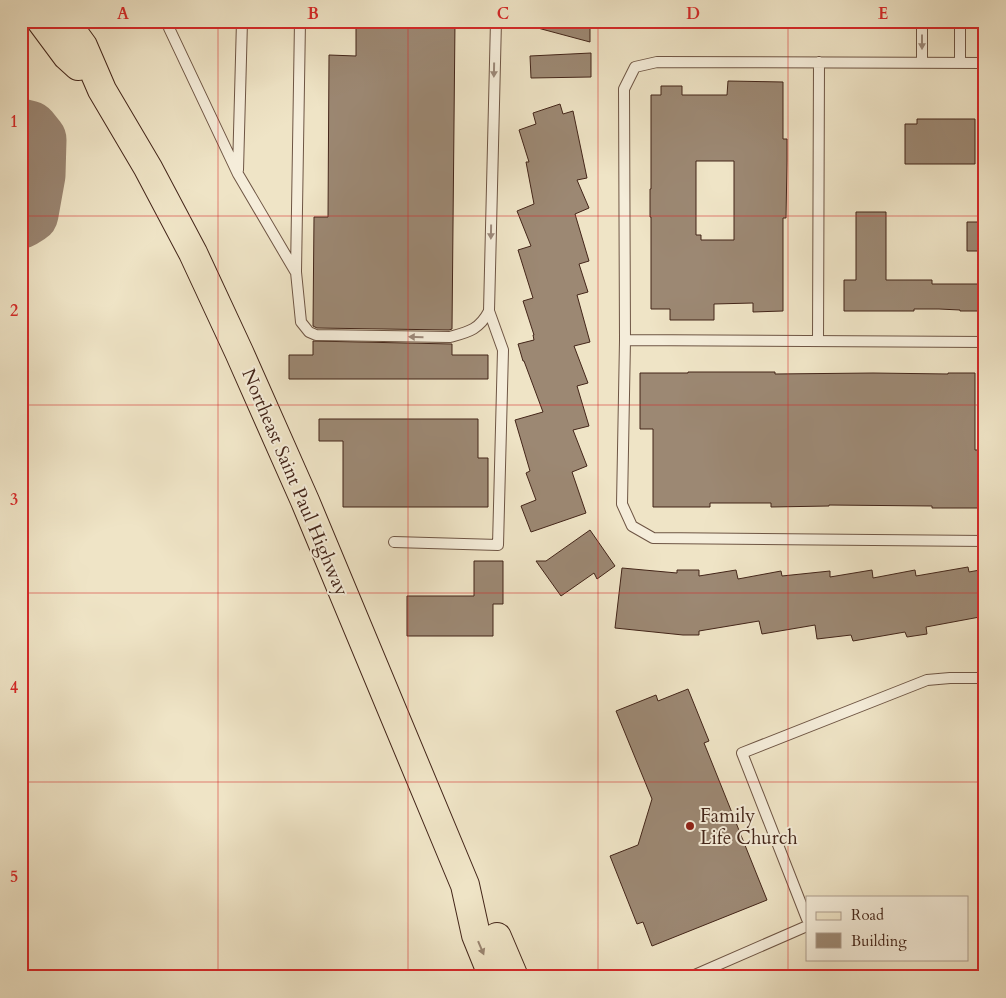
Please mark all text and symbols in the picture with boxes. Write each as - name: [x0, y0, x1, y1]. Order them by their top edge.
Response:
- text: A: [117, 3, 129, 25]
- text: B: [307, 3, 319, 25]
- text: C: [497, 3, 509, 25]
- text: D: [686, 3, 700, 25]
- text: E: [878, 3, 888, 25]
- one-way arrow: [918, 34, 926, 50]
- one-way arrow: [490, 62, 498, 78]
- text: 1: [10, 111, 18, 133]
- one-way arrow: [487, 225, 495, 241]
- text: 2: [10, 300, 18, 322]
- one-way arrow: [407, 332, 423, 340]
- street label: Northeast Saint Paul Highway: [235, 365, 355, 600]
- text: 3: [10, 489, 18, 511]
- text: 4: [10, 677, 18, 699]
- place label: Family Life Church: [700, 803, 798, 851]
- marker: Family Life Church: [684, 820, 696, 832]
- text: 5: [10, 866, 18, 888]
- legend: [806, 896, 968, 960]
- text: Road: [851, 905, 884, 925]
- text: Building: [851, 931, 907, 951]
- one-way arrow: [478, 941, 486, 955]

